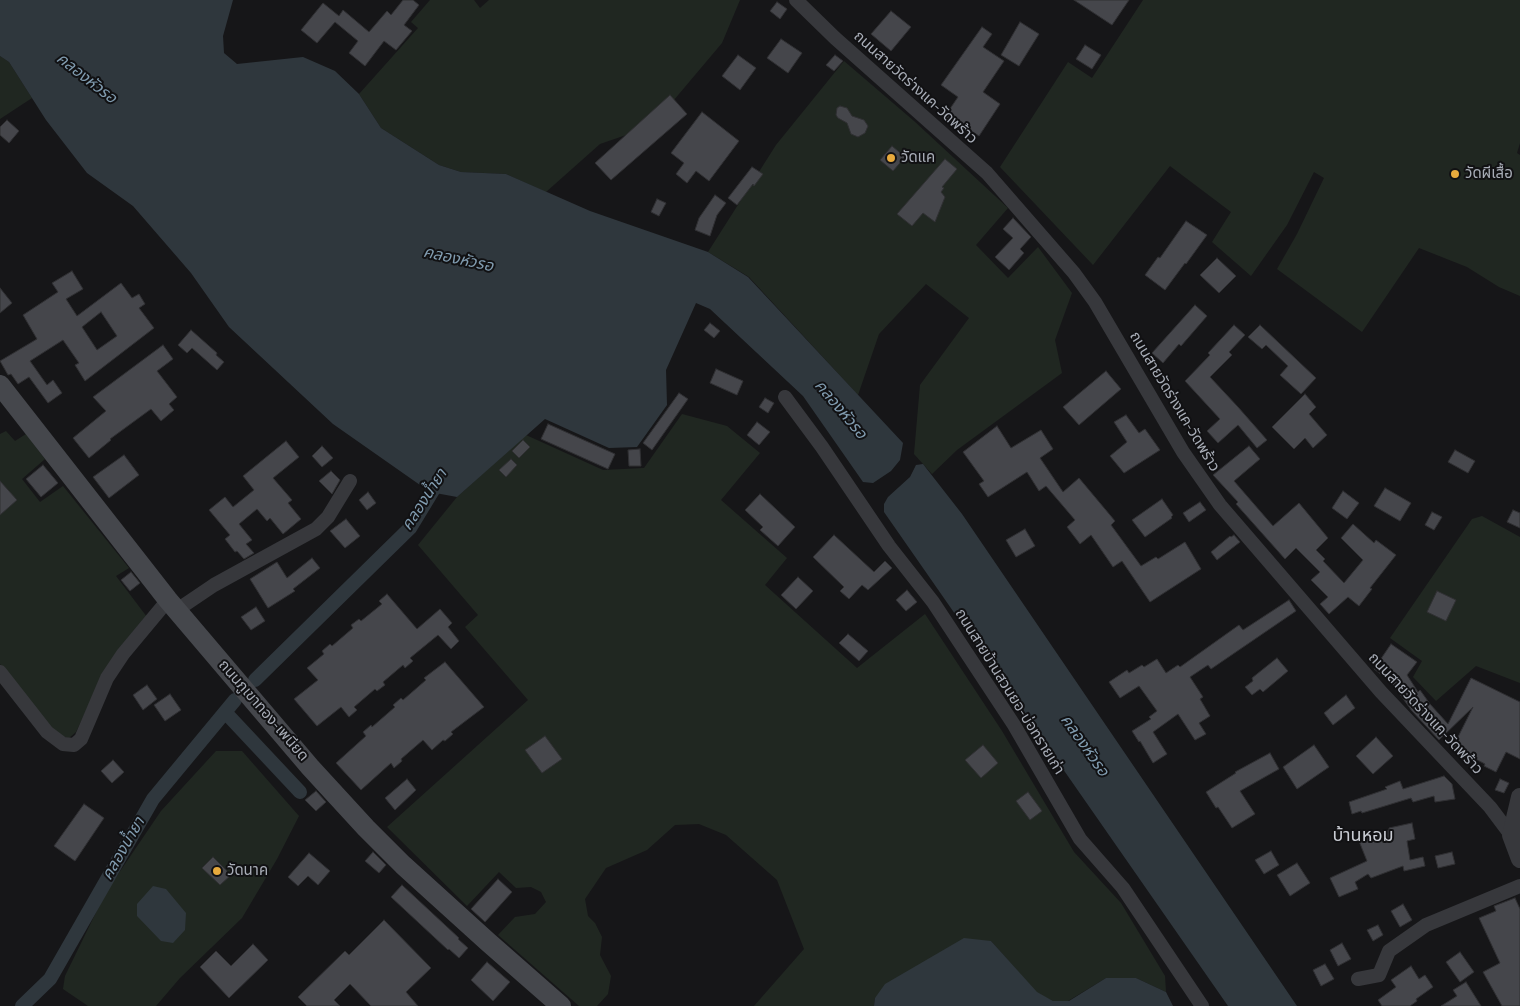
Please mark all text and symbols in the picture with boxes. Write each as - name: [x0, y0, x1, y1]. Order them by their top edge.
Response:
- street label: ถนนสายวัดร่างแค-วัดพร้าว: [850, 28, 980, 148]
- water label: คลองหัวรอ: [52, 50, 120, 108]
- place label: วัดแค: [901, 149, 935, 167]
- marker: วัดแค: [885, 152, 897, 164]
- place label: วัดผีเสื้อ: [1465, 165, 1513, 183]
- marker: วัดผีเสื้อ: [1449, 168, 1461, 180]
- water label: คลองหัวรอ: [421, 243, 495, 277]
- street label: ถนนสายวัดร่างแค-วัดพร้าว: [1125, 329, 1223, 475]
- water label: คลองหัวรอ: [810, 377, 870, 443]
- water label: คลองน้ำยา: [398, 466, 452, 534]
- street label: ถนนสายบ้านสวนยอ-บ่อทรายเก่า: [950, 606, 1068, 778]
- street label: ถนนสายวัดร่างแค-วัดพร้าว: [1364, 649, 1486, 779]
- street label: ถนนภูเขาทอง-เพนียด: [214, 657, 312, 765]
- water label: คลองหัวรอ: [1056, 711, 1112, 781]
- water label: คลองน้ำยา: [98, 814, 150, 884]
- district label: บ้านหอม: [1332, 825, 1394, 847]
- place label: วัดนาค: [227, 862, 268, 880]
- marker: วัดนาค: [211, 865, 223, 877]

